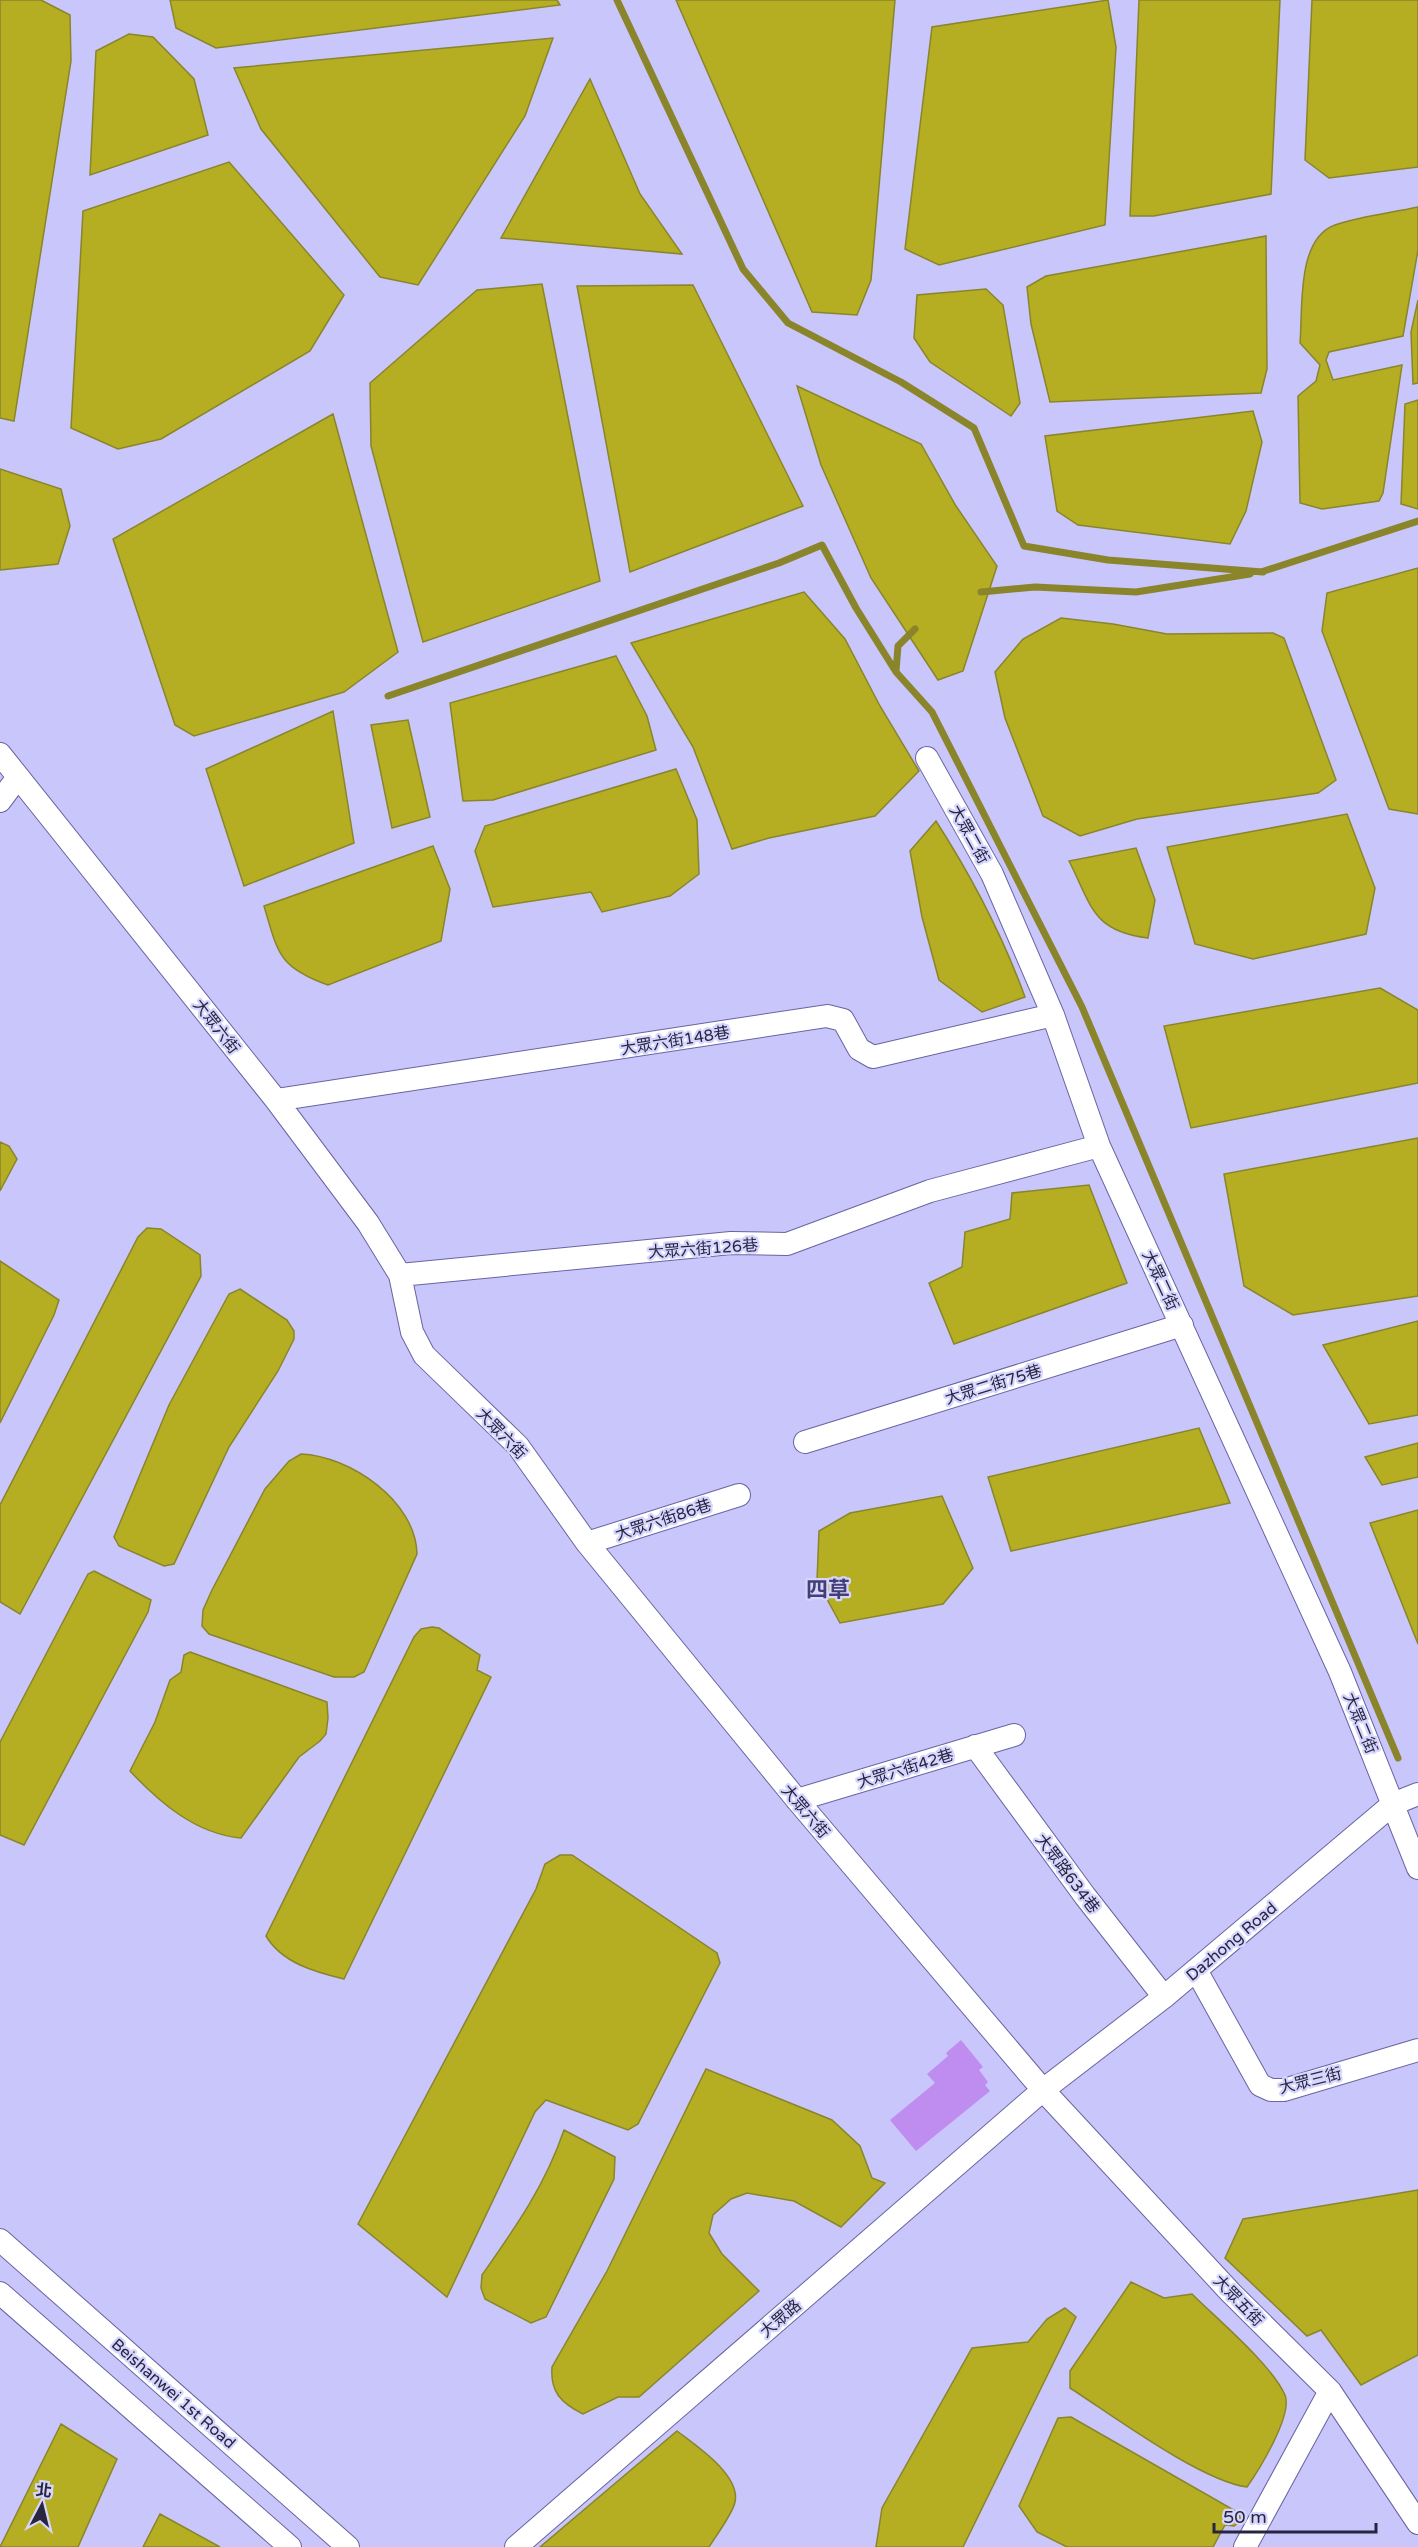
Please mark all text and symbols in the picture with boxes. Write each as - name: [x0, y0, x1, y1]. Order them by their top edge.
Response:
- street label: 大眾二街: [945, 802, 993, 867]
- street label: 大眾六街: [189, 995, 244, 1058]
- street label: 大眾六街148巷: [619, 1022, 731, 1059]
- street label: 大眾六街126巷: [647, 1235, 759, 1263]
- street label: 大眾二街: [1138, 1247, 1183, 1314]
- street label: 大眾二街75巷: [943, 1361, 1044, 1409]
- street label: 大眾六街: [472, 1404, 531, 1464]
- street label: 大眾六街86巷: [613, 1495, 714, 1545]
- district label: 四草: [806, 1577, 850, 1603]
- street label: 大眾二街: [1339, 1690, 1381, 1757]
- street label: 大眾六街42巷: [855, 1745, 956, 1793]
- street label: 大眾六街: [777, 1781, 833, 1843]
- street label: 大眾路634巷: [1031, 1830, 1104, 1917]
- street label: Dazhong Road: [1182, 1898, 1281, 1986]
- street label: 大眾三街: [1277, 2064, 1344, 2098]
- street label: 大眾五街: [1209, 2271, 1268, 2331]
- street label: 大眾路: [756, 2295, 805, 2342]
- street label: Beishanwei 1st Road: [107, 2334, 240, 2453]
- north arrow: [12, 2475, 72, 2535]
- text: 北: [35, 2480, 53, 2502]
- scale bar: [1214, 2496, 1376, 2534]
- text: 50 m: [1223, 2506, 1267, 2528]

